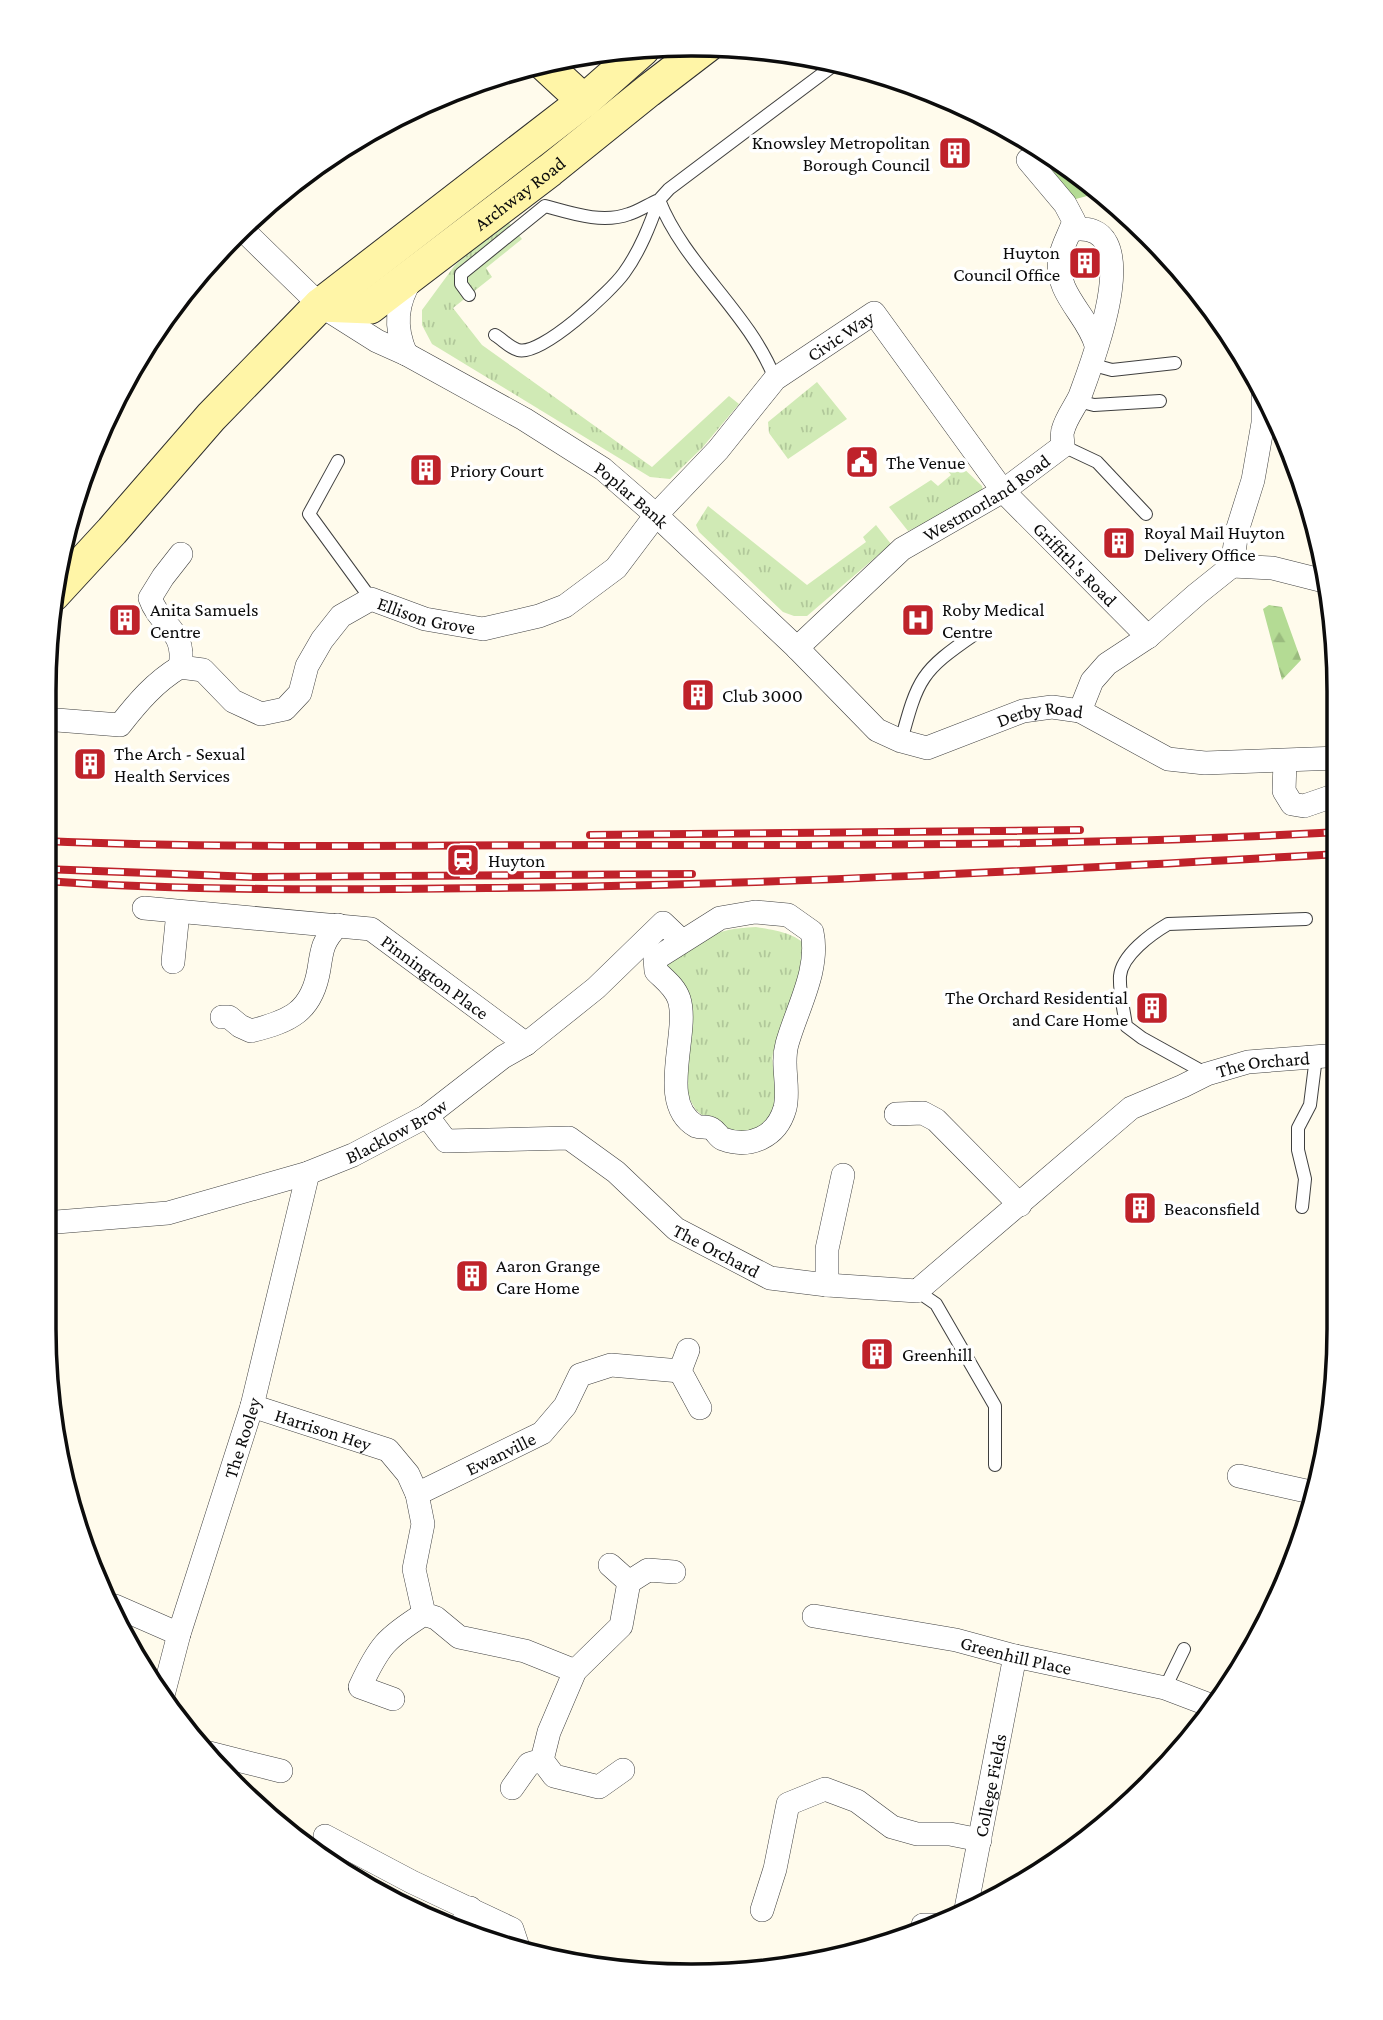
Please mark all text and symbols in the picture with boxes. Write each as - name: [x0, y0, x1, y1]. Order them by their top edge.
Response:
- place label: Knowsley Metropolitan Borough Council: [752, 132, 930, 175]
- building icon: Knowsley Metropolitan Borough Council: [936, 134, 974, 172]
- street label: Archway Road: [470, 152, 569, 234]
- place label: Huyton Council Office: [953, 242, 1060, 285]
- building icon: Huyton Council Office: [1066, 244, 1104, 282]
- street label: Civic Way: [803, 306, 878, 365]
- public building icon: The Venue: [843, 443, 881, 481]
- street label: Westmorland Road: [919, 449, 1054, 545]
- building icon: Priory Court: [407, 451, 445, 489]
- place label: The Venue: [886, 452, 965, 473]
- street label: Poplar Bank: [591, 456, 674, 533]
- place label: Priory Court: [450, 460, 544, 481]
- street label: Griffith's Road: [1029, 517, 1122, 610]
- place label: Royal Mail Huyton Delivery Office: [1144, 522, 1285, 565]
- building icon: Royal Mail Huyton Delivery Office: [1100, 524, 1138, 562]
- street label: Ellison Grove: [375, 592, 477, 638]
- place label: Anita Samuels Centre: [150, 599, 258, 642]
- place label: Roby Medical Centre: [942, 599, 1045, 642]
- building icon: Anita Samuels Centre: [106, 601, 144, 639]
- hospital icon: Roby Medical Centre: [899, 601, 937, 639]
- building icon: Club 3000: [679, 676, 717, 714]
- place label: Club 3000: [722, 685, 803, 706]
- street label: Derby Road: [993, 696, 1085, 731]
- place label: The Arch - Sexual Health Services: [114, 743, 245, 786]
- building icon: The Arch - Sexual Health Services: [71, 745, 109, 783]
- station icon: Huyton: [444, 841, 482, 879]
- place label: Huyton: [488, 850, 545, 871]
- street label: Pinnington Place: [378, 930, 493, 1023]
- place label: The Orchard Residential and Care Home: [945, 987, 1128, 1030]
- building icon: The Orchard Residential and Care Home: [1133, 989, 1171, 1027]
- street label: The Orchard: [1214, 1047, 1311, 1081]
- street label: Blacklow Brow: [343, 1094, 451, 1167]
- building icon: Beaconsfield: [1121, 1189, 1159, 1227]
- place label: Beaconsfield: [1164, 1198, 1260, 1219]
- street label: The Orchard: [670, 1219, 763, 1281]
- place label: Aaron Grange Care Home: [496, 1255, 600, 1298]
- building icon: Aaron Grange Care Home: [453, 1257, 491, 1295]
- building icon: Greenhill: [858, 1335, 896, 1373]
- place label: Greenhill: [902, 1344, 972, 1365]
- street label: The Rooley: [219, 1395, 264, 1481]
- street label: Harrison Hey: [273, 1404, 374, 1455]
- street label: Ewanville: [462, 1427, 539, 1479]
- street label: Greenhill Place: [958, 1631, 1074, 1678]
- street label: College Fields: [970, 1732, 1010, 1839]

